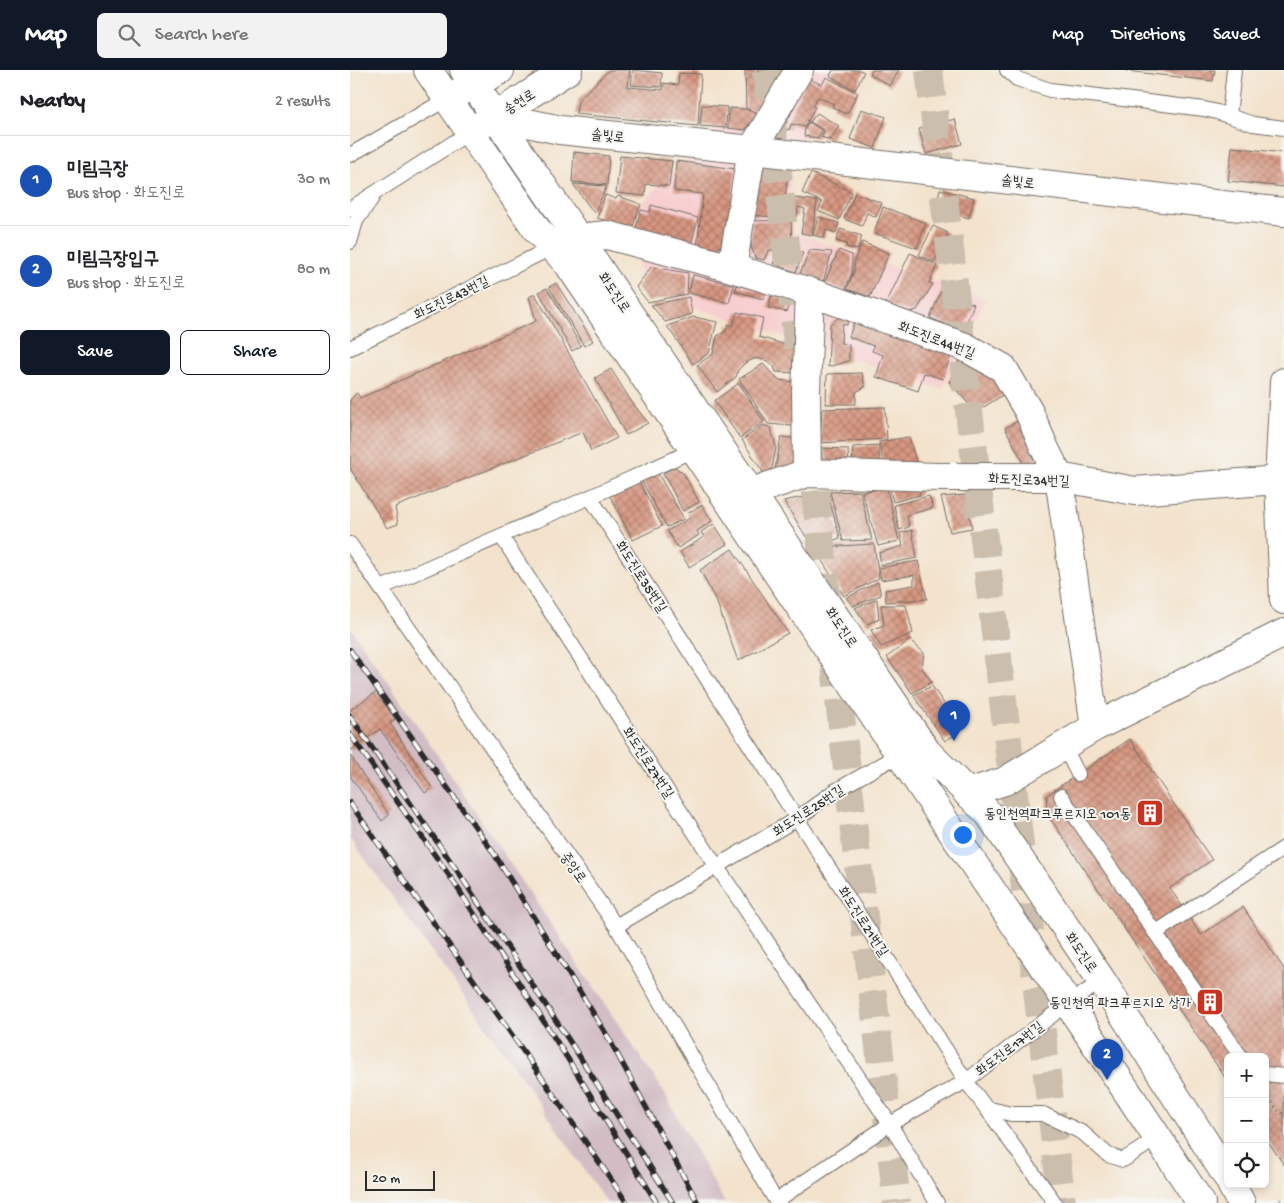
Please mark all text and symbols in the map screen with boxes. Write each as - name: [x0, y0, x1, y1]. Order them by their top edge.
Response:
- search box: [97, 13, 447, 58]
- text: Map: [25, 21, 67, 50]
- icon: search: [115, 21, 143, 49]
- text: Search here: [155, 24, 248, 47]
- text: Map: [1052, 25, 1084, 46]
- text: Directions: [1112, 25, 1185, 46]
- text: Saved: [1213, 25, 1259, 46]
- street label: 송현로: [501, 87, 539, 119]
- text: Nearby: [20, 90, 85, 115]
- text: 2 results: [275, 93, 330, 112]
- street label: 솔빛로: [590, 126, 626, 148]
- text: 미림극장: [67, 159, 128, 182]
- text: 1: [33, 171, 39, 190]
- text: 30 m: [297, 171, 330, 190]
- street label: 솔빛로: [1000, 172, 1036, 194]
- text: Bus stop · 화도진로: [67, 185, 185, 204]
- text: 미림극장입구: [67, 249, 159, 272]
- text: 2: [32, 261, 40, 280]
- text: 80 m: [297, 261, 330, 280]
- street label: 화도진로: [593, 270, 633, 317]
- street label: 화도진로43번길: [412, 273, 493, 325]
- text: Bus stop · 화도진로: [67, 275, 185, 294]
- street label: 화도진로44번길: [895, 319, 978, 364]
- button: Save: [20, 330, 170, 375]
- button: Share: [180, 330, 330, 375]
- street label: 화도진로34번길: [988, 472, 1071, 491]
- street label: 화도진로35번길: [610, 538, 670, 617]
- street label: 화도진로: [820, 605, 860, 652]
- pin: 1: [938, 700, 970, 741]
- street label: 화도진로27번길: [618, 724, 677, 803]
- street label: 화도진로25번길: [770, 782, 849, 842]
- building icon: 동인천역파크푸르지오 101동: [1135, 798, 1165, 828]
- place label: 동인천역파크푸르지오 101동: [985, 807, 1131, 824]
- your location: [950, 822, 976, 848]
- street label: 중앙로: [555, 850, 589, 887]
- street label: 화도진로21번길: [833, 884, 891, 961]
- street label: 화도진로: [1060, 930, 1100, 977]
- building icon: 동인천역 파크푸르지오 상가: [1195, 987, 1225, 1017]
- place label: 동인천역 파크푸르지오 상가: [1049, 996, 1192, 1013]
- street label: 화도진로17번길: [973, 1019, 1048, 1081]
- pin: 2: [1091, 1039, 1123, 1080]
- map controls: [1224, 1053, 1269, 1188]
- button: +: [1224, 1053, 1269, 1098]
- button: −: [1224, 1098, 1269, 1143]
- button: locate: [1224, 1143, 1269, 1188]
- scale bar: [365, 1168, 435, 1191]
- text: 20 m: [372, 1171, 400, 1188]

